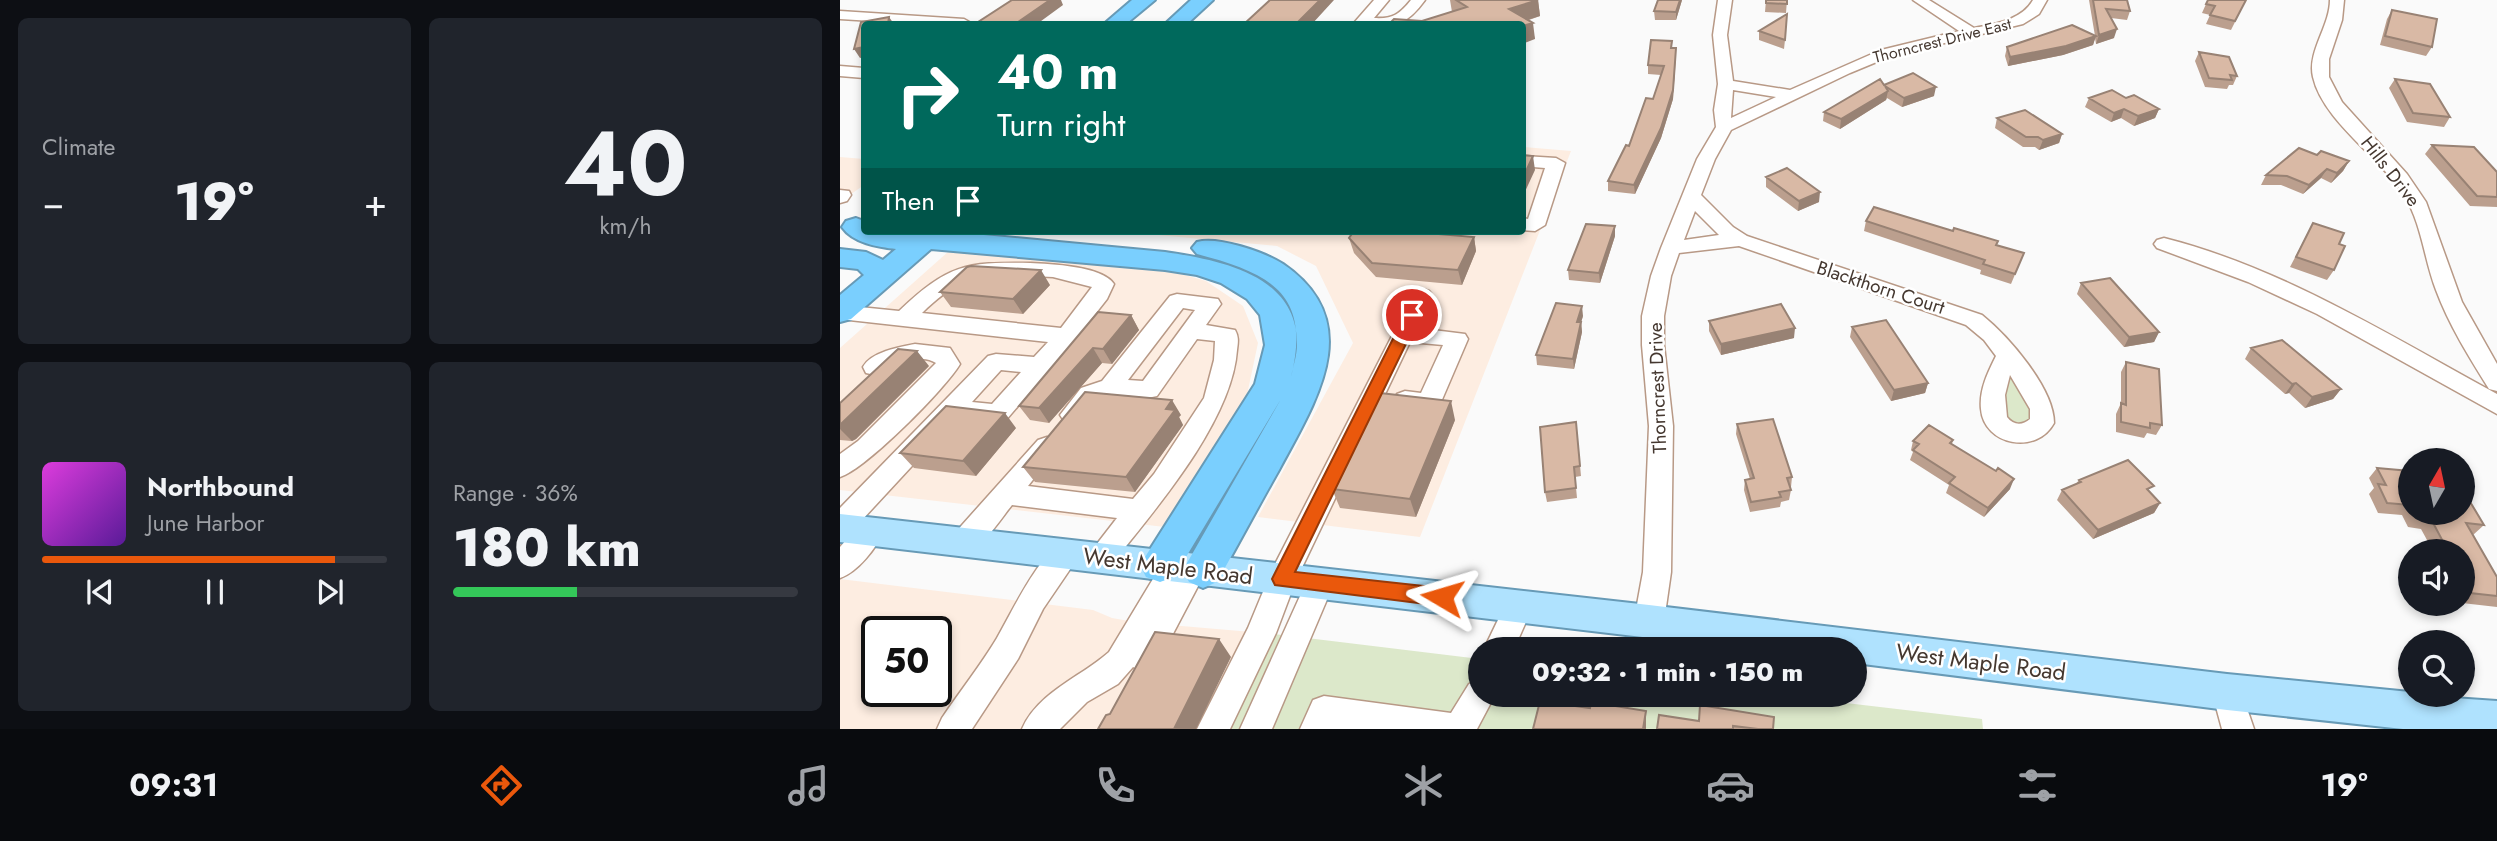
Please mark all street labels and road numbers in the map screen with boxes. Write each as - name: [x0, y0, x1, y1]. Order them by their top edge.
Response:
- street label: Thorncrest Drive East: [1871, 12, 2014, 69]
- street label: Hills Drive: [2354, 130, 2427, 212]
- street label: Blackthorn Court: [1813, 254, 1949, 321]
- street label: Thorncrest Drive: [1642, 322, 1673, 454]
- street label: West Maple Road: [1081, 539, 1255, 593]
- street label: West Maple Road: [1894, 635, 2068, 689]

